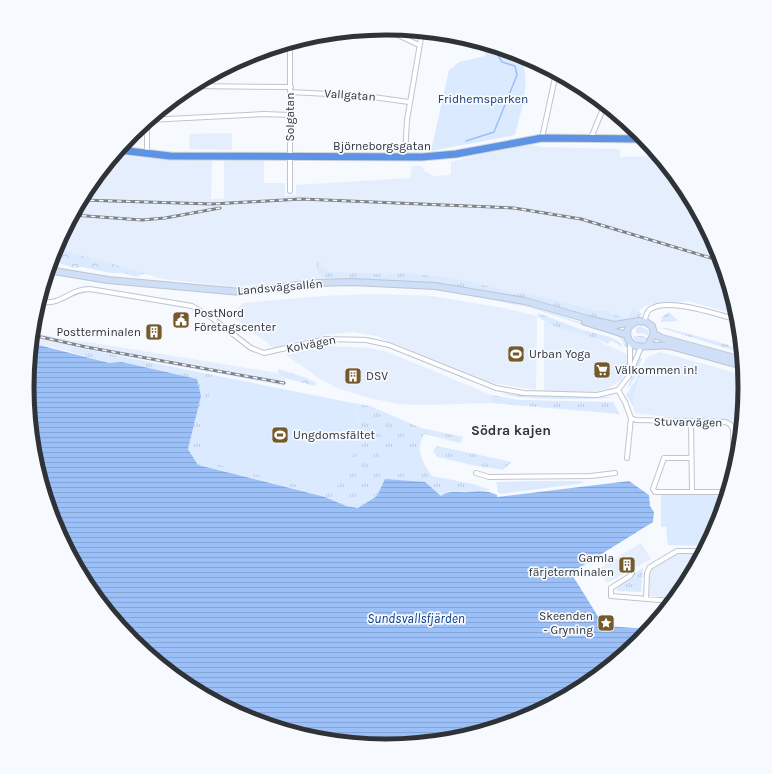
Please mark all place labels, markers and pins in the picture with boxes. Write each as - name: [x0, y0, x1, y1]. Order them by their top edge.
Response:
- place label: PostNord Företagscenter: [194, 306, 276, 334]
- public building icon: PostNord Företagscenter: [171, 310, 191, 330]
- building icon: Postterminalen: [144, 322, 164, 342]
- place label: Postterminalen: [57, 325, 141, 339]
- sports icon: Urban Yoga: [506, 344, 526, 364]
- place label: Urban Yoga: [529, 347, 591, 361]
- supermarket icon: Välkommen in!: [592, 360, 612, 380]
- place label: Välkommen in!: [615, 363, 698, 377]
- building icon: DSV: [343, 366, 363, 386]
- place label: DSV: [366, 369, 388, 383]
- sports icon: Ungdomsfältet: [270, 425, 290, 445]
- place label: Ungdomsfältet: [293, 428, 375, 442]
- place label: Gamla färjeterminalen: [529, 551, 614, 579]
- building icon: Gamla färjeterminalen: [617, 555, 637, 575]
- place label: Skeenden - Gryning: [539, 609, 593, 637]
- place icon: Skeenden - Gryning: [596, 613, 616, 633]

